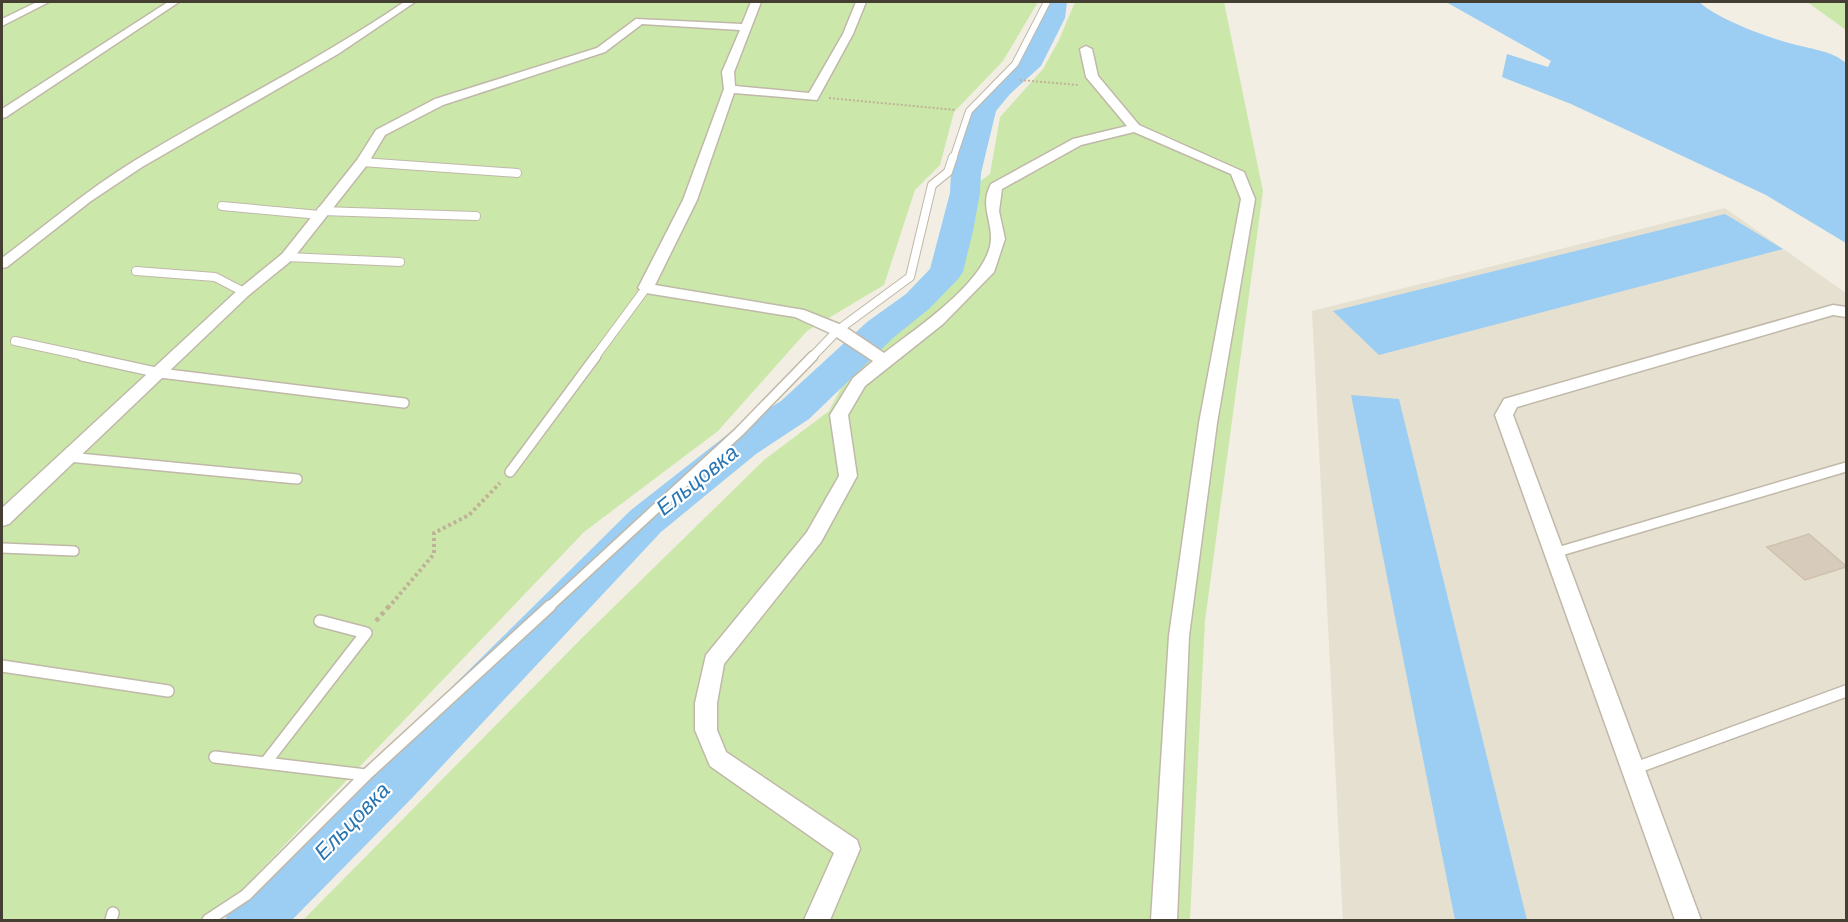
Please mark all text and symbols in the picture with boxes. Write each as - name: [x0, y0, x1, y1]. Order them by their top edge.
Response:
- water label: Ельцовка: [651, 440, 743, 520]
- water label: Ельцовка: [309, 777, 395, 865]

